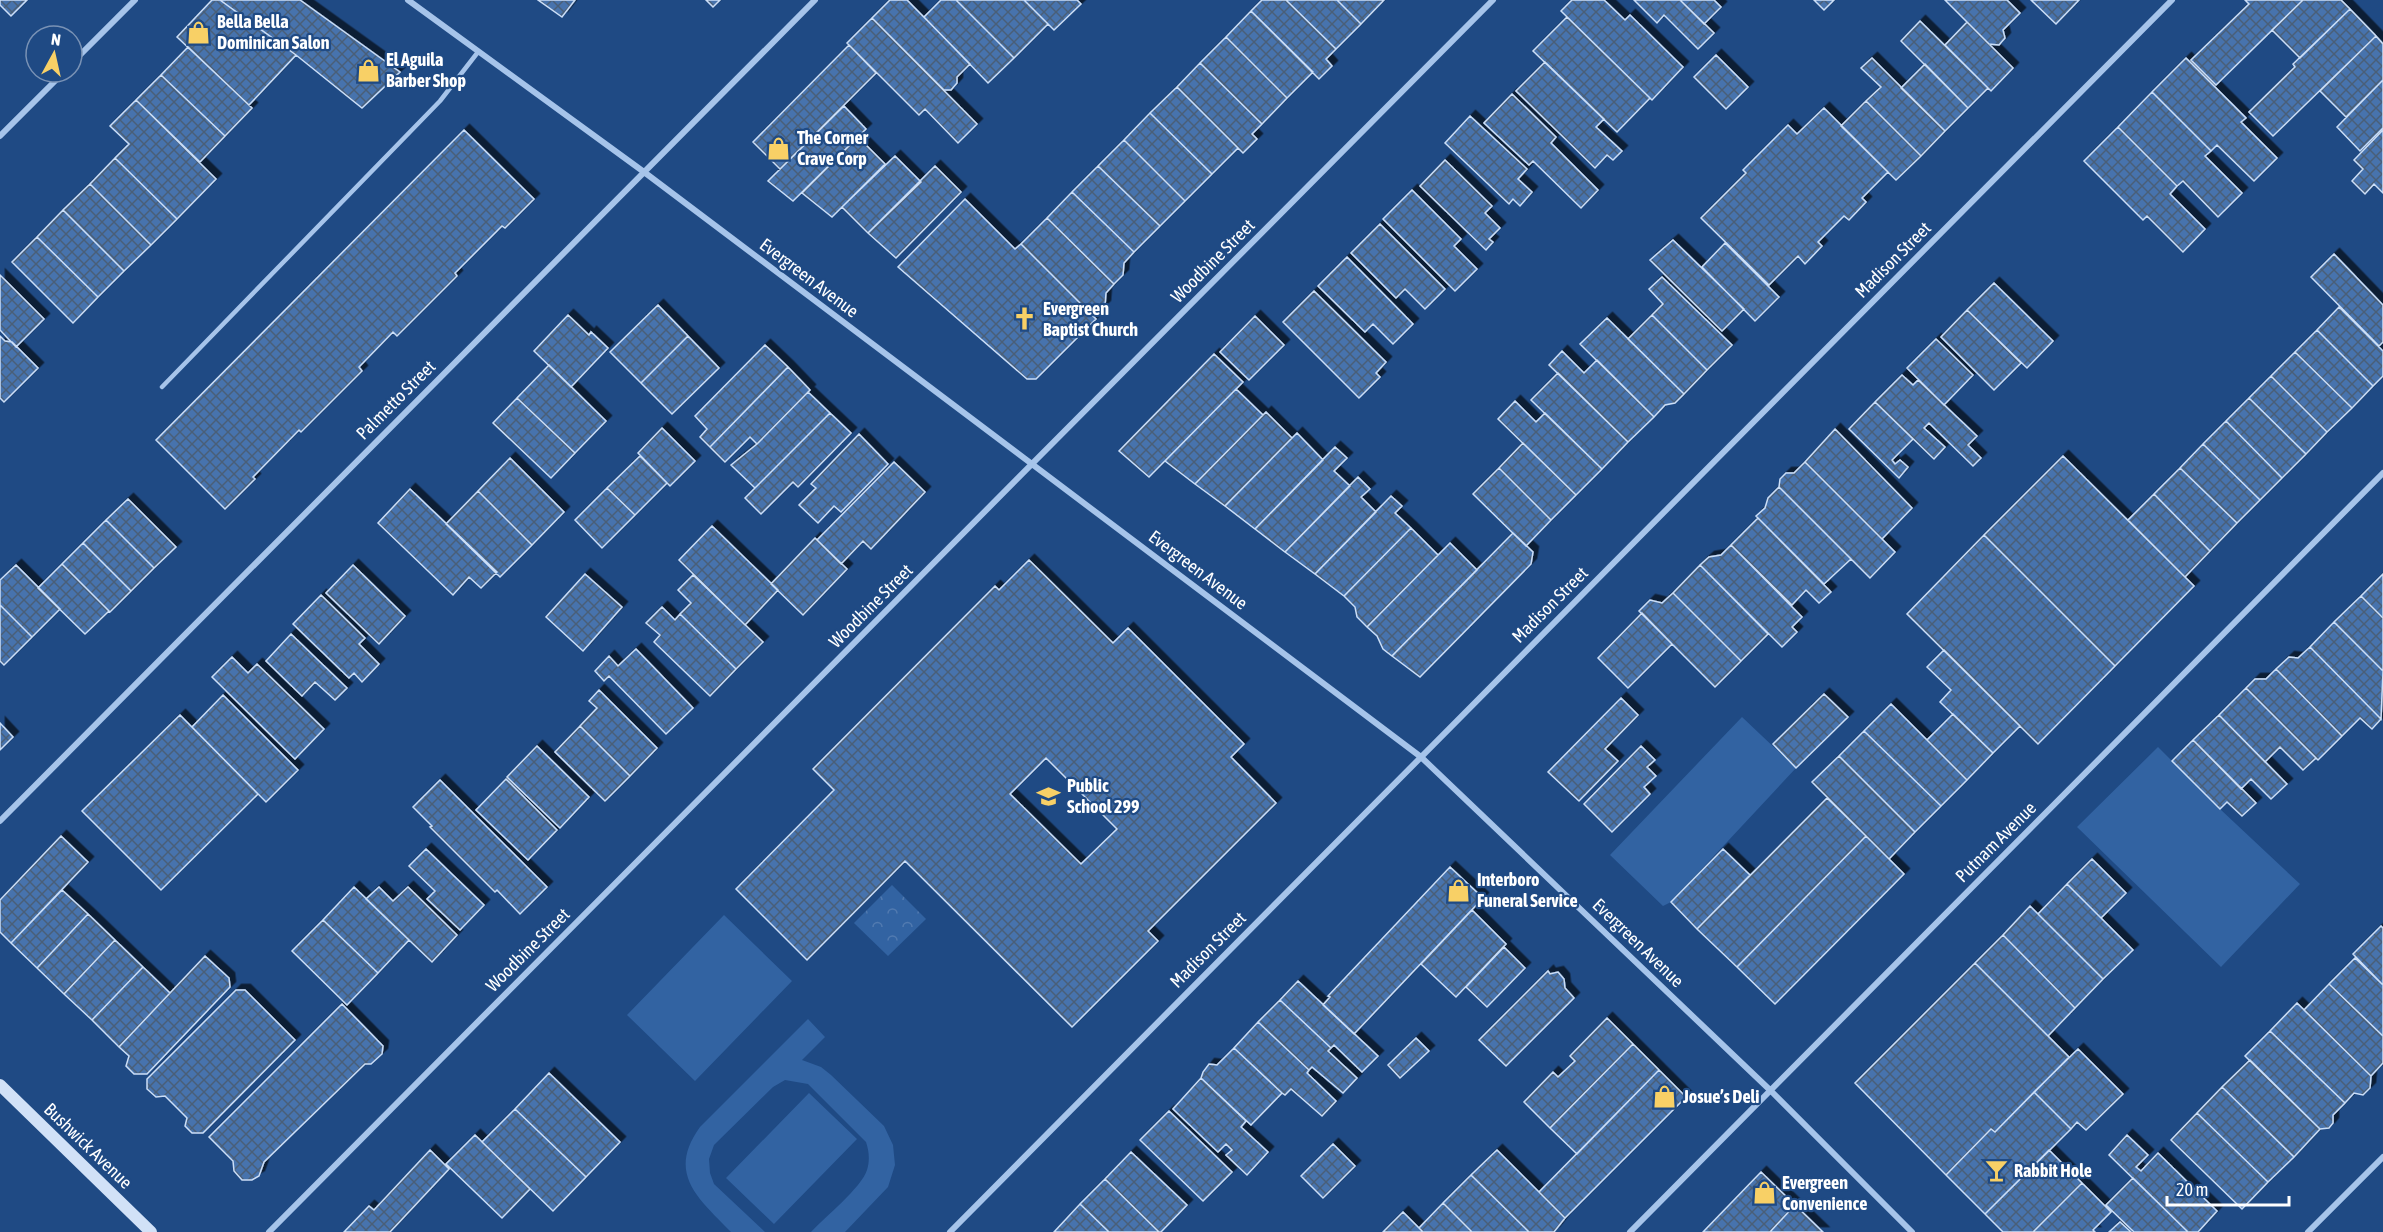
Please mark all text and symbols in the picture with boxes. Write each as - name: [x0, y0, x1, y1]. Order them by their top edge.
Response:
- place label: Bella Bella Dominican Salon: [217, 11, 330, 53]
- shop icon: Bella Bella Dominican Salon: [186, 19, 212, 45]
- north arrow: [24, 24, 84, 84]
- text: N: [50, 30, 62, 49]
- place label: El Aguila Barber Shop: [386, 49, 466, 91]
- shop icon: El Aguila Barber Shop: [355, 57, 381, 83]
- place label: The Corner Crave Corp: [797, 127, 869, 169]
- shop icon: The Corner Crave Corp: [766, 135, 792, 161]
- street label: Woodbine Street: [1167, 215, 1259, 307]
- street label: Madison Street: [1850, 217, 1935, 302]
- street label: Evergreen Avenue: [756, 234, 863, 322]
- place label: Evergreen Baptist Church: [1043, 298, 1138, 340]
- church icon: Evergreen Baptist Church: [1012, 306, 1038, 332]
- street label: Palmetto Street: [352, 356, 440, 444]
- street label: Evergreen Avenue: [1145, 526, 1252, 614]
- street label: Woodbine Street: [825, 560, 917, 652]
- street label: Madison Street: [1507, 562, 1592, 647]
- place label: Public School 299: [1067, 775, 1140, 817]
- school or university icon: Public School 299: [1036, 783, 1062, 809]
- street label: Putnam Avenue: [1951, 797, 2040, 886]
- place label: Interboro Funeral Service: [1477, 869, 1578, 911]
- shop icon: Interboro Funeral Service: [1446, 877, 1472, 903]
- street label: Evergreen Avenue: [1589, 894, 1688, 991]
- street label: Woodbine Street: [482, 904, 574, 996]
- street label: Madison Street: [1165, 907, 1250, 992]
- shop icon: Josue’s Deli: [1652, 1084, 1678, 1110]
- place label: Josue’s Deli: [1682, 1086, 1759, 1107]
- street label: Bushwick Avenue: [40, 1098, 137, 1193]
- bar icon: Rabbit Hole: [1983, 1158, 2009, 1184]
- place label: Rabbit Hole: [2014, 1160, 2092, 1181]
- scale bar: [2167, 1169, 2288, 1207]
- place label: Evergreen Convenience: [1782, 1172, 1867, 1214]
- text: 20 m: [2176, 1179, 2208, 1200]
- shop icon: Evergreen Convenience: [1751, 1180, 1777, 1206]

